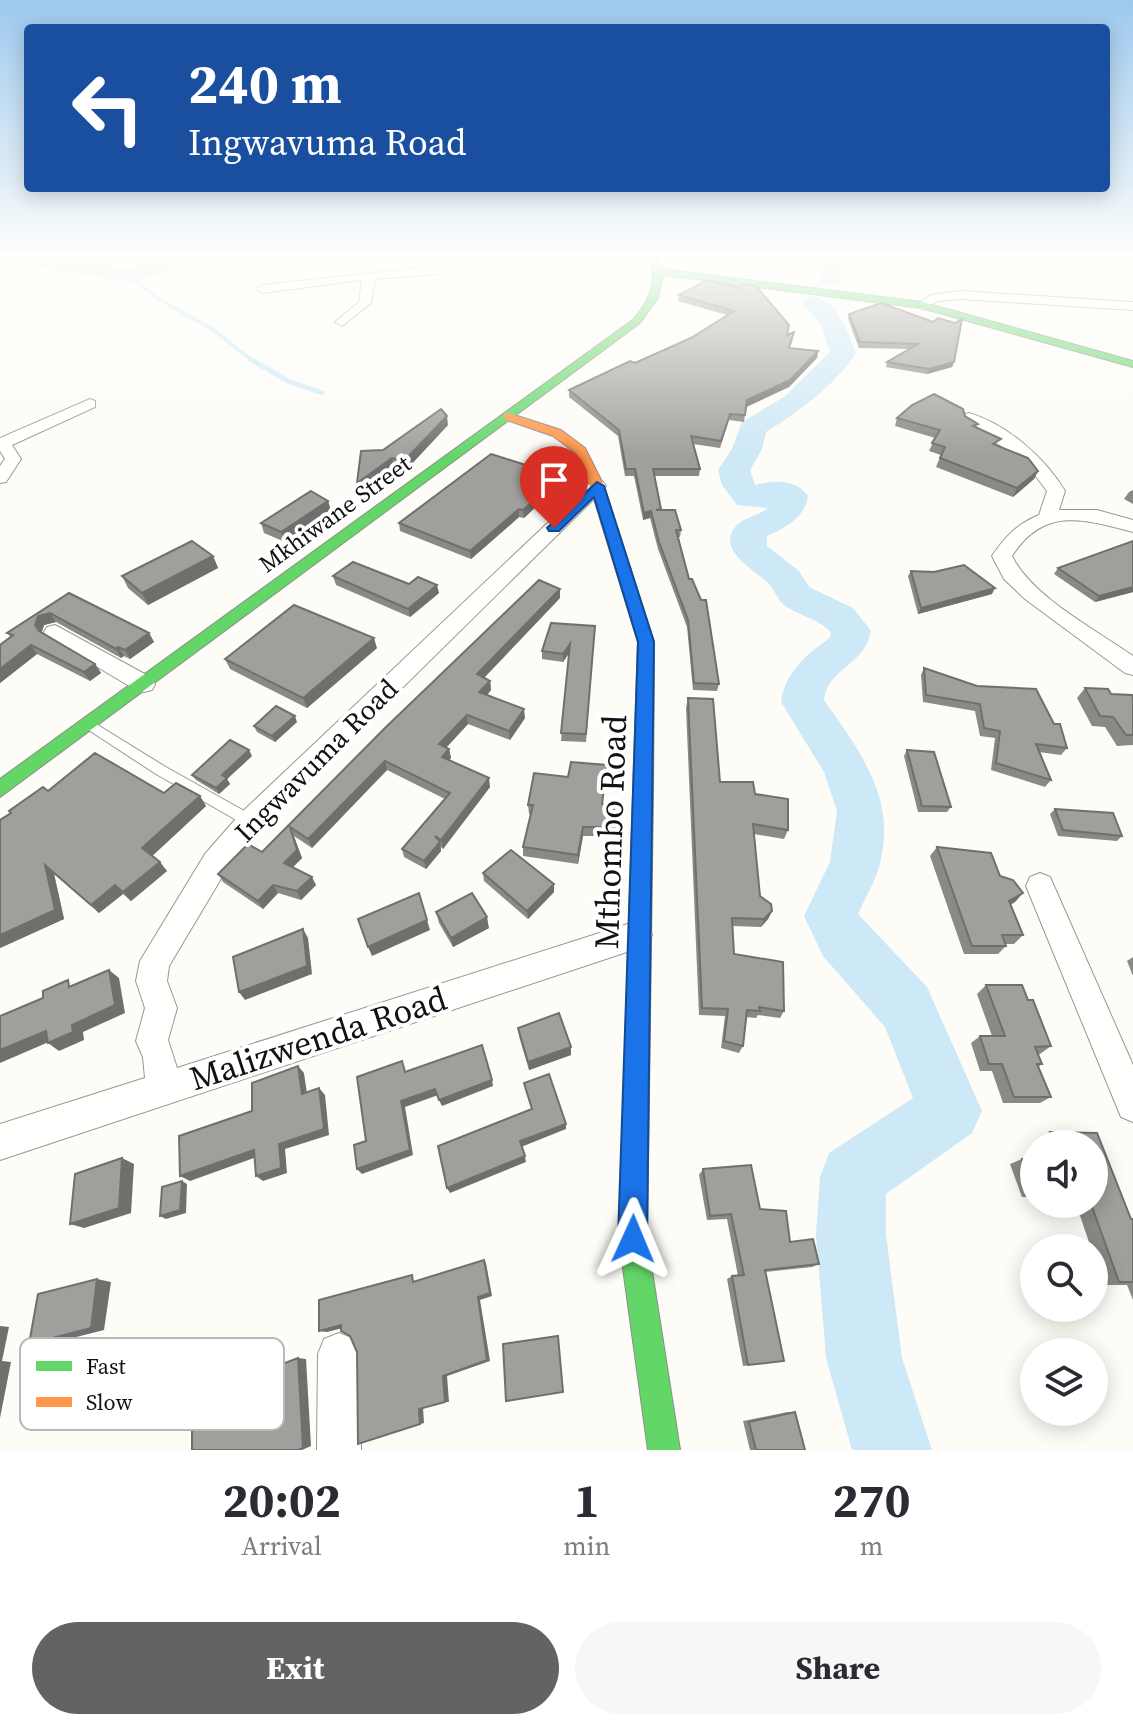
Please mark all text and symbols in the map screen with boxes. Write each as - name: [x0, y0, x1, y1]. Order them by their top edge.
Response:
- text: 240 m: [188, 45, 342, 122]
- icon: left: [56, 56, 160, 160]
- text: Ingwavuma Road: [188, 118, 466, 167]
- pin: [520, 446, 588, 528]
- street label: Mkhiwane Street: [252, 447, 418, 580]
- icon: arrive: [532, 458, 576, 502]
- street label: Ingwavuma Road: [226, 670, 406, 850]
- street label: Mthombo Road: [583, 714, 637, 950]
- street label: Malizwenda Road: [184, 975, 452, 1101]
- map controls: [1020, 1130, 1108, 1426]
- button: sound: [1020, 1130, 1108, 1218]
- position arrow: [591, 1197, 675, 1281]
- button: search: [1020, 1234, 1108, 1322]
- legend: [20, 1338, 284, 1430]
- button: layers: [1020, 1338, 1108, 1426]
- text: Fast: [86, 1351, 127, 1381]
- text: Slow: [86, 1387, 133, 1417]
- text: 20:02: [222, 1467, 341, 1533]
- text: 1: [574, 1467, 600, 1533]
- text: 270: [833, 1467, 911, 1533]
- text: Arrival: [241, 1528, 322, 1564]
- text: min: [563, 1528, 610, 1564]
- text: m: [860, 1528, 883, 1564]
- button: Exit: [32, 1622, 559, 1714]
- button: Share: [575, 1622, 1101, 1714]

